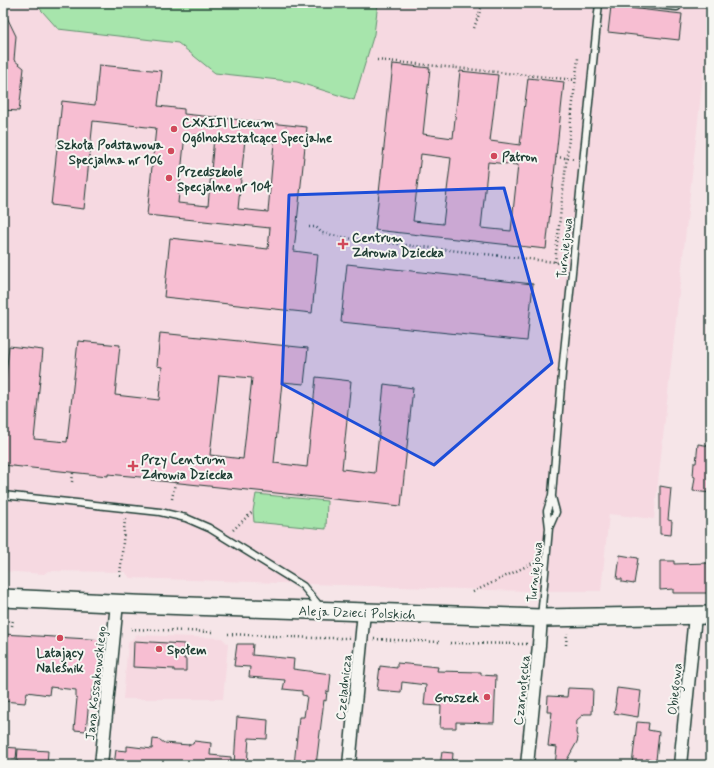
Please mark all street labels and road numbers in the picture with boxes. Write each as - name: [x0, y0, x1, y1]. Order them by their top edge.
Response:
- street label: Turniejowa: [554, 217, 577, 279]
- street label: Turniejowa: [524, 541, 547, 603]
- street label: Aleja Dzieci Polskich: [298, 603, 416, 624]
- street label: Jana Kossakowskiego: [82, 625, 111, 741]
- street label: Czeladnicza: [333, 653, 356, 721]
- street label: Czarnołęcka: [510, 654, 535, 726]
- street label: Obiegowa: [664, 662, 689, 716]

